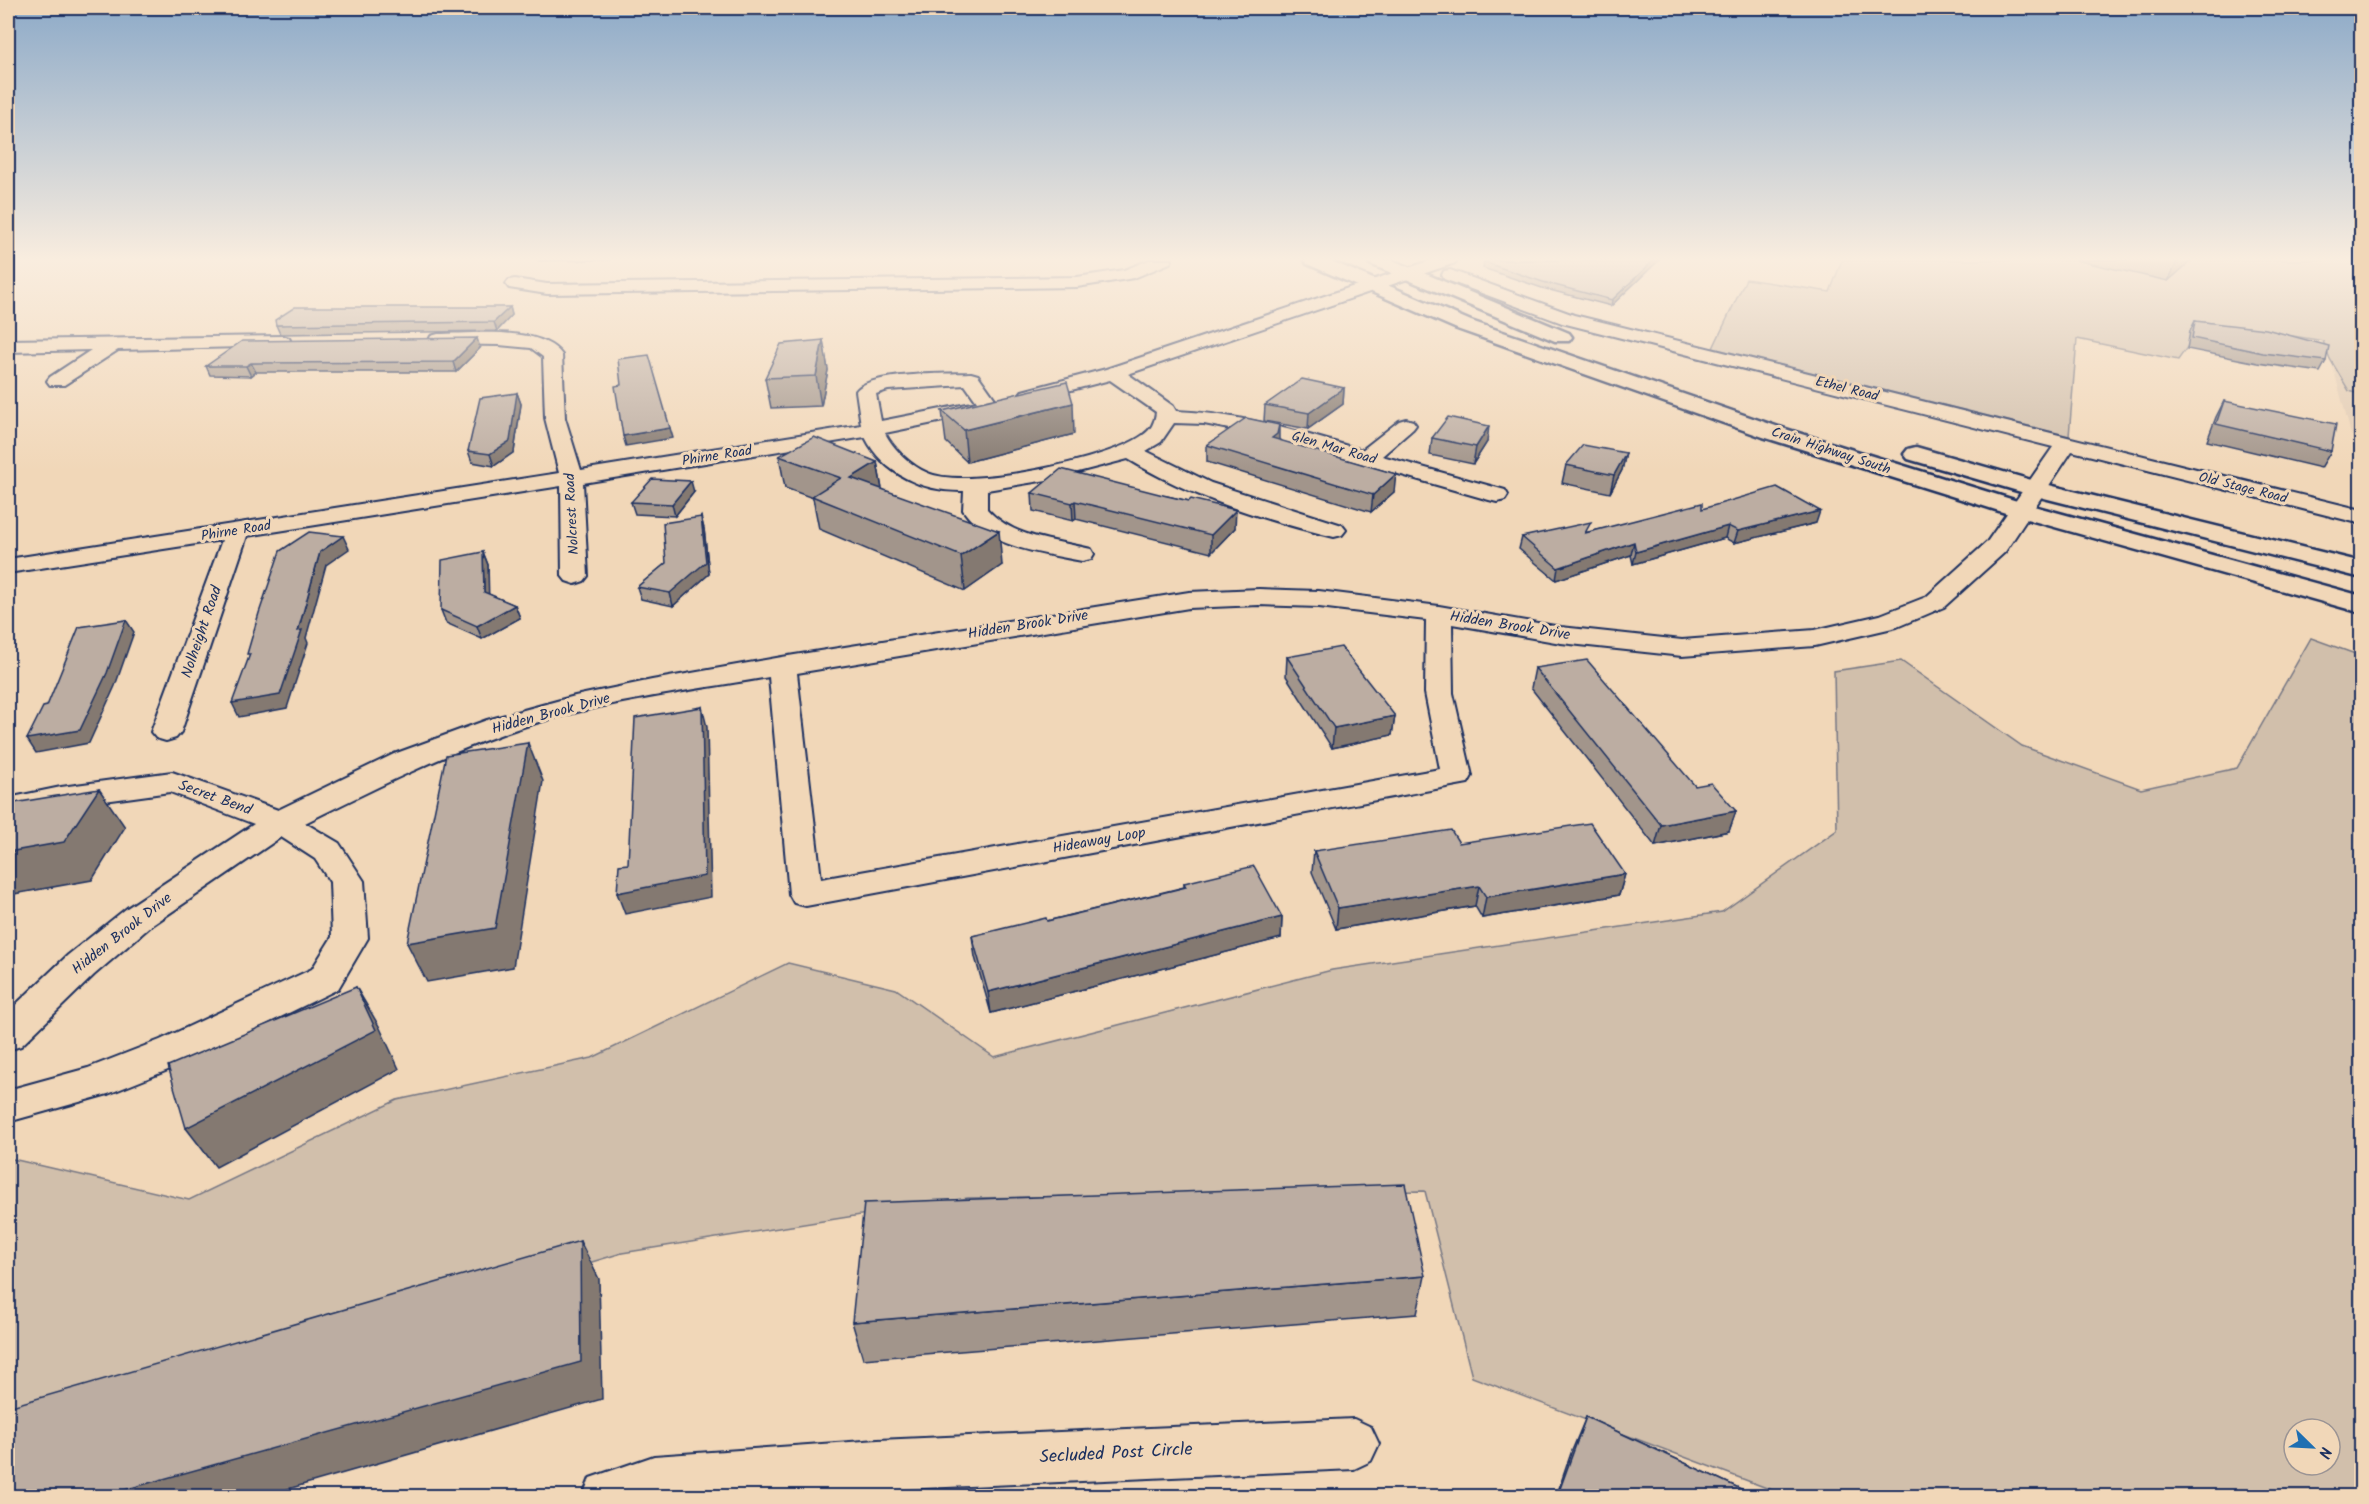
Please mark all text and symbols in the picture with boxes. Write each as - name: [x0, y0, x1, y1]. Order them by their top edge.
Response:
- street label: Ethel Road: [1813, 371, 1882, 408]
- street label: Crain Highway South: [1768, 421, 1894, 481]
- street label: Glen Mar Road: [1289, 425, 1380, 471]
- street label: Phirne Road: [680, 439, 755, 472]
- street label: Old Stage Road: [2196, 466, 2291, 510]
- street label: Nolcrest Road: [559, 472, 585, 555]
- street label: Phirne Road: [199, 514, 274, 547]
- street label: Nolheight Road: [175, 582, 229, 681]
- street label: Hidden Brook Drive: [966, 604, 1090, 646]
- street label: Hidden Brook Drive: [1448, 605, 1572, 647]
- street label: Hidden Brook Drive: [489, 687, 613, 741]
- street label: Secret Bend: [175, 774, 256, 823]
- street label: Hideaway Loop: [1051, 821, 1147, 861]
- street label: Hidden Brook Drive: [67, 887, 178, 981]
- north arrow: [2282, 1417, 2342, 1477]
- street label: Secluded Post Circle: [1039, 1436, 1193, 1472]
- text: N: [2311, 1443, 2338, 1462]

